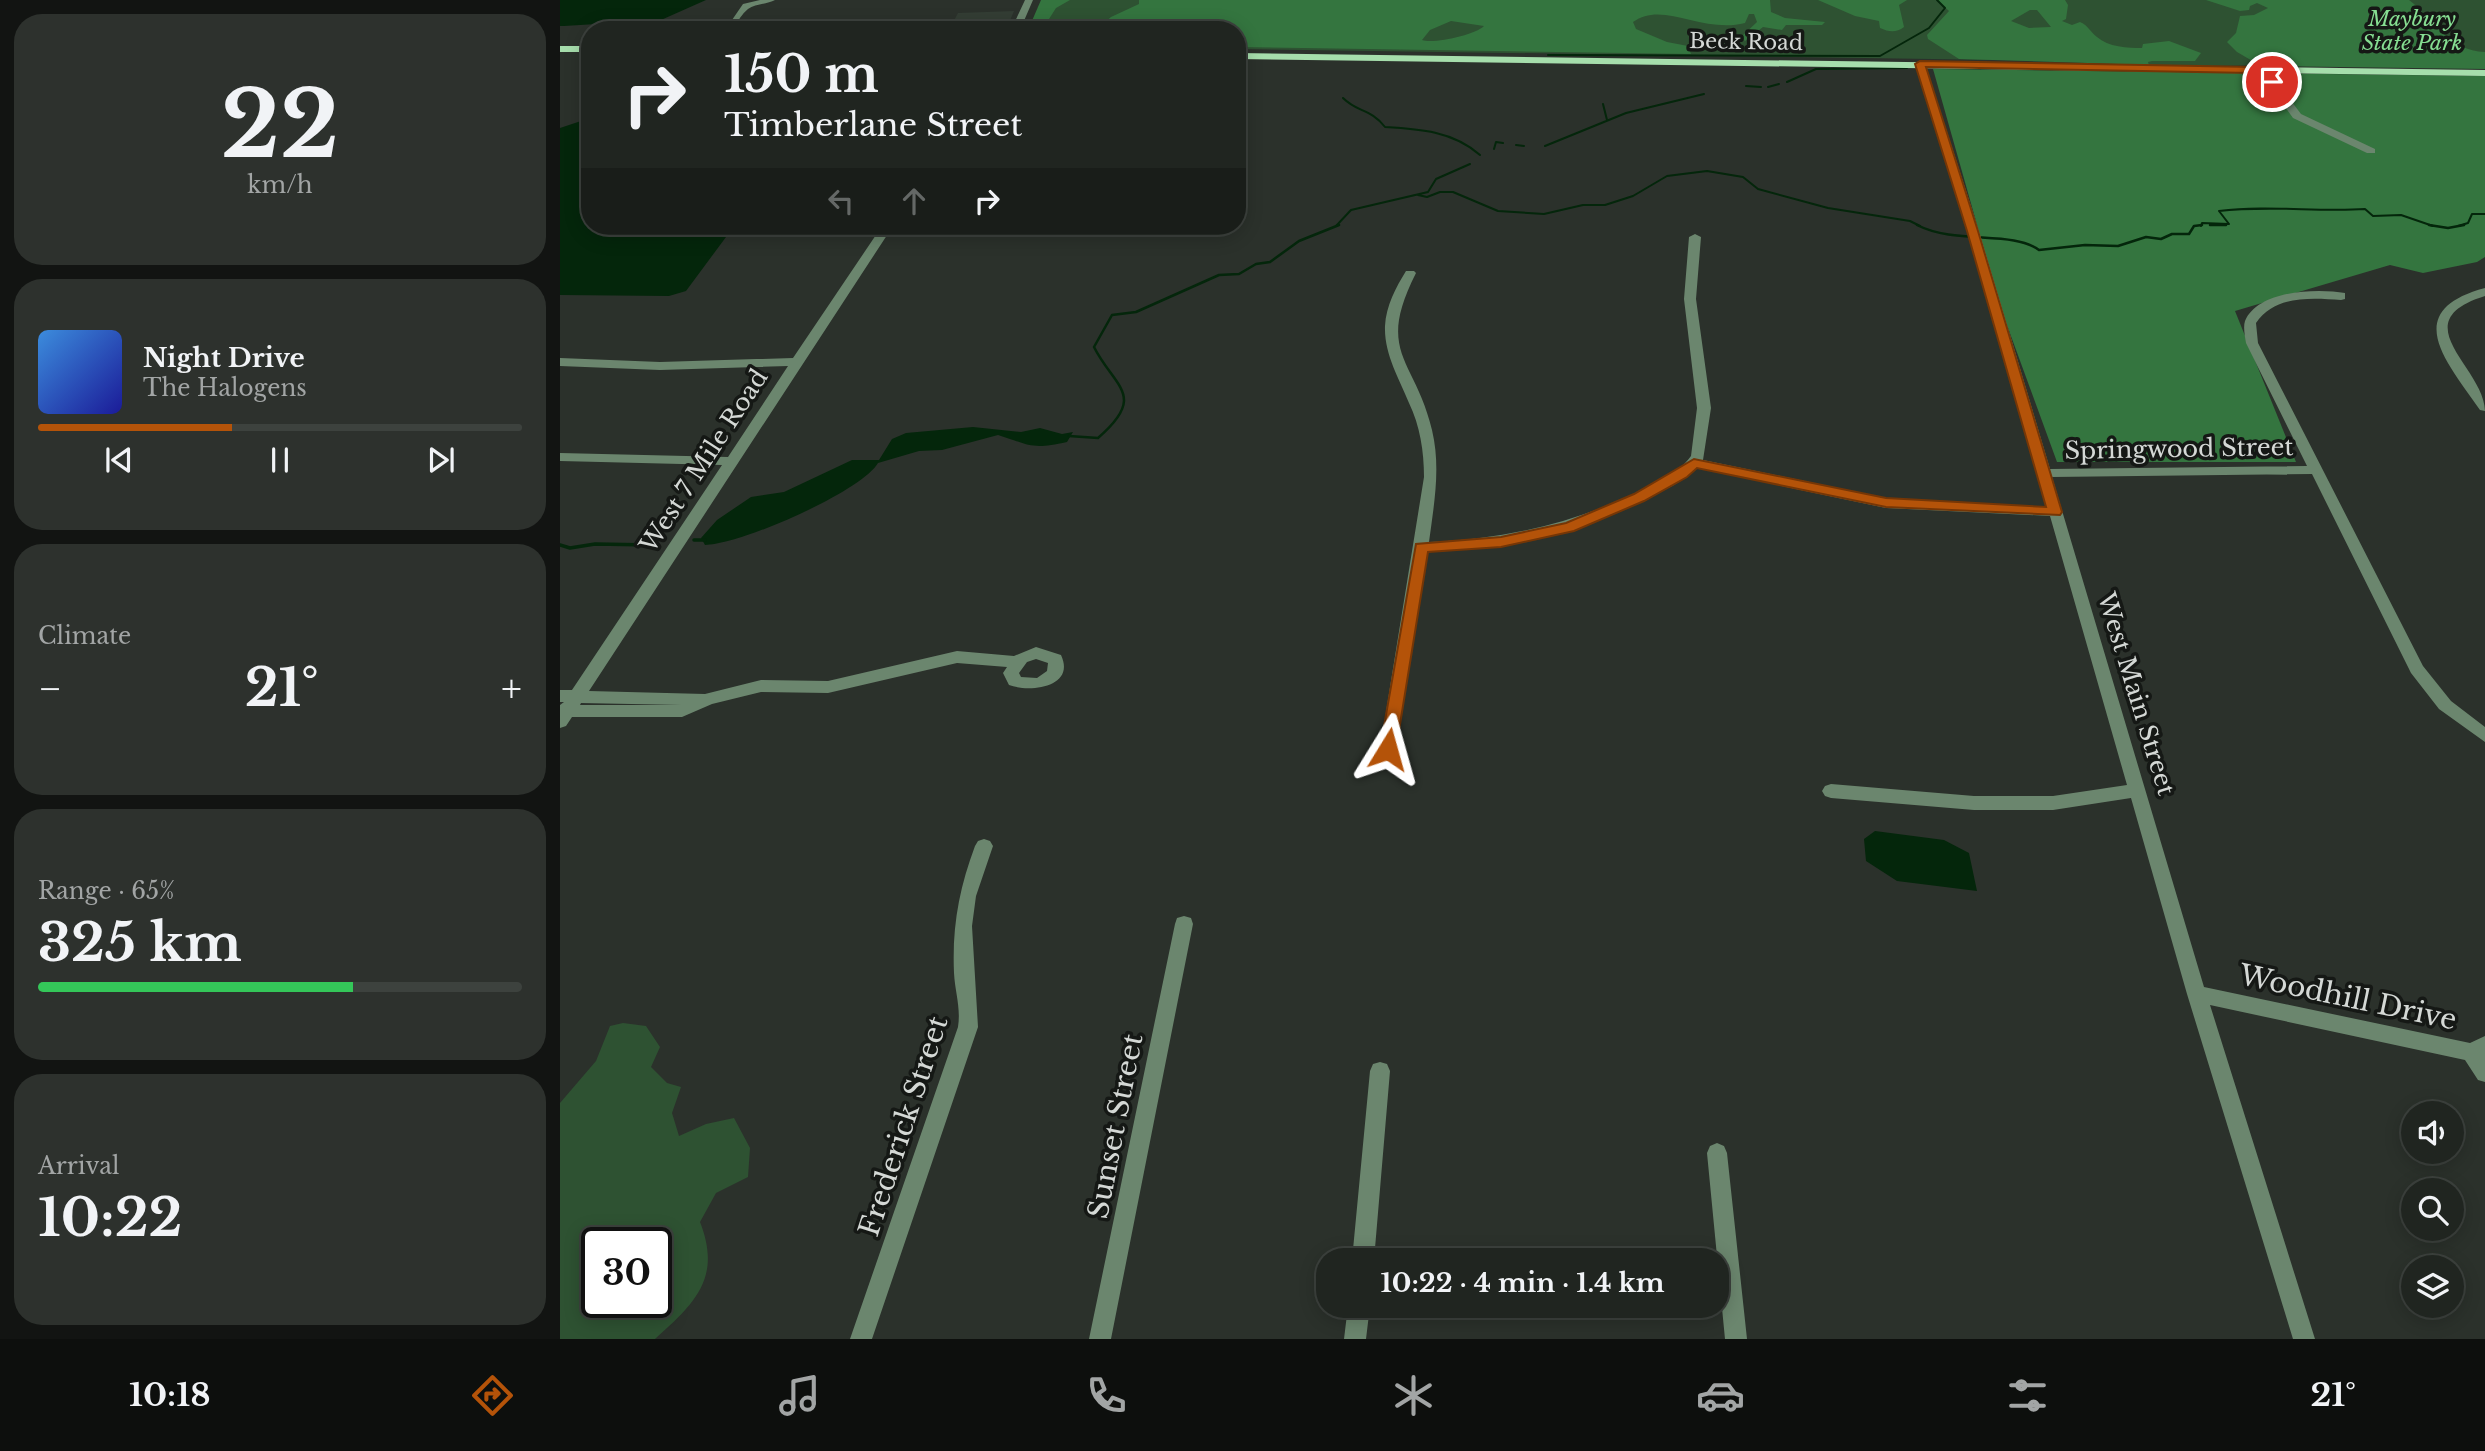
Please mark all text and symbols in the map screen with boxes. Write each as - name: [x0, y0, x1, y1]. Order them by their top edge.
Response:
- park label: Maybury State Park: [2362, 6, 2462, 56]
- street label: Beck Road: [1689, 28, 1803, 56]
- text: 150 m: [724, 44, 879, 105]
- icon: right: [609, 49, 700, 140]
- pin: [2242, 52, 2302, 112]
- icon: arrive: [2253, 63, 2291, 101]
- text: 22: [221, 69, 339, 182]
- text: Timberlane Street: [724, 105, 1022, 145]
- text: km/h: [247, 171, 313, 199]
- icon: left: [822, 182, 860, 220]
- icon: ahead: [895, 182, 933, 220]
- icon: right: [968, 182, 1006, 220]
- text: Night Drive: [143, 342, 305, 374]
- street label: West 7 Mile Road: [633, 364, 774, 559]
- text: The Halogens: [143, 374, 307, 402]
- street label: Springwood Street: [2064, 432, 2294, 465]
- icon: previous: [100, 441, 138, 479]
- icon: pause: [261, 441, 299, 479]
- icon: next: [422, 441, 460, 479]
- street label: West Main Street: [2092, 588, 2181, 799]
- text: Climate: [38, 622, 131, 650]
- text: 21°: [245, 656, 319, 720]
- text: −: [38, 665, 62, 712]
- text: +: [501, 665, 522, 712]
- position arrow: [1351, 712, 1425, 786]
- text: Range · 65%: [38, 877, 175, 905]
- text: 325 km: [38, 911, 242, 975]
- street label: Woodhill Drive: [2235, 957, 2460, 1038]
- street label: Frederick Street: [851, 1011, 956, 1241]
- street label: Sunset Street: [1080, 1030, 1151, 1222]
- map controls: [2401, 1101, 2464, 1318]
- button: sound: [2401, 1101, 2464, 1164]
- text: Arrival: [38, 1152, 119, 1180]
- button: search: [2401, 1178, 2464, 1241]
- text: 10:22: [38, 1186, 182, 1250]
- speed limit sign: 30: [581, 1227, 672, 1318]
- button: layers: [2401, 1255, 2464, 1318]
- text: 10:22 · 4 min · 1.4 km: [1381, 1267, 1665, 1299]
- icon: directions: [468, 1371, 517, 1420]
- icon: music: [775, 1371, 824, 1420]
- icon: phone: [1082, 1371, 1131, 1420]
- icon: climate: [1389, 1371, 1438, 1420]
- icon: car: [1696, 1371, 1745, 1420]
- icon: filters: [2003, 1371, 2052, 1420]
- text: 10:18: [129, 1375, 210, 1415]
- text: 21°: [2310, 1375, 2356, 1415]

